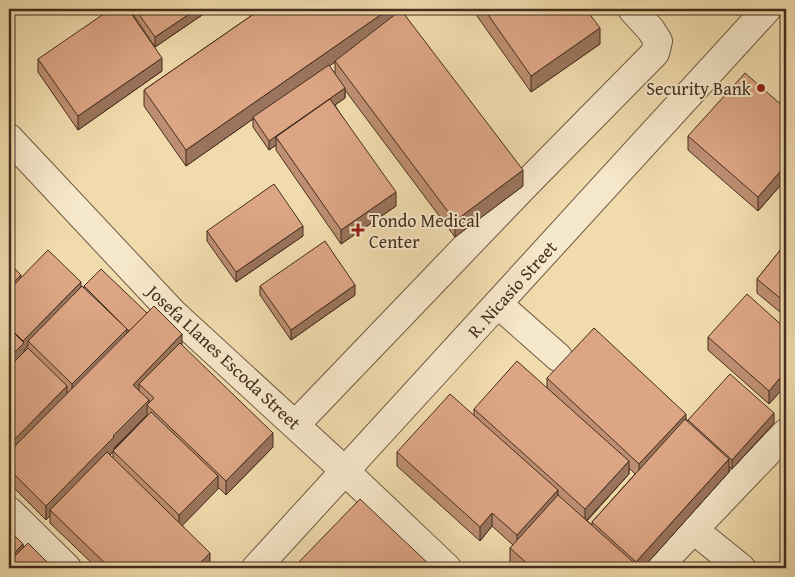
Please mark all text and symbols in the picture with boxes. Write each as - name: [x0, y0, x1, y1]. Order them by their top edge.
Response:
- place label: Security Bank: [646, 75, 752, 102]
- marker: Security Bank: [755, 82, 767, 94]
- place label: Tondo Medical Center: [369, 207, 480, 255]
- marker: Tondo Medical Center: [351, 223, 365, 237]
- street label: R. Nicasio Street: [461, 234, 564, 344]
- street label: Josefa Llanes Escoda Street: [140, 277, 307, 436]

